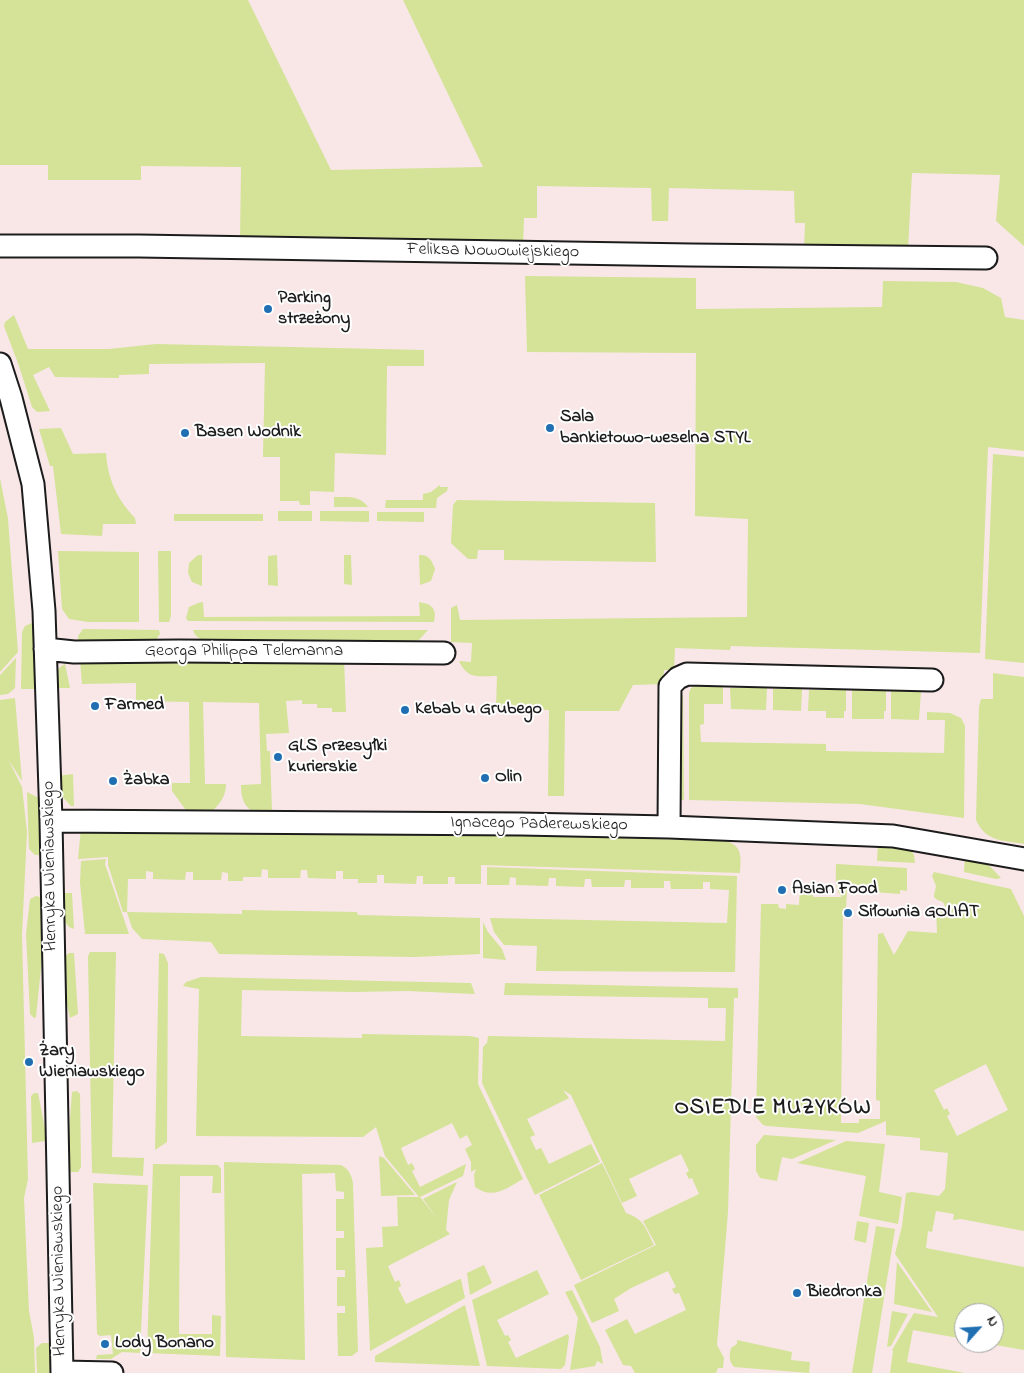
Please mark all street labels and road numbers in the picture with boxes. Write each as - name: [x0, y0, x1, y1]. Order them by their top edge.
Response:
- street label: Feliksa Nowowiejskiego: [407, 240, 579, 264]
- street label: Georga Philippa Telemanna: [145, 641, 343, 663]
- street label: Henryka Wieniawskiego: [39, 780, 63, 952]
- street label: Ignacego Paderewskiego: [450, 813, 628, 837]
- street label: Henryka Wieniawskiego: [48, 1185, 72, 1357]

